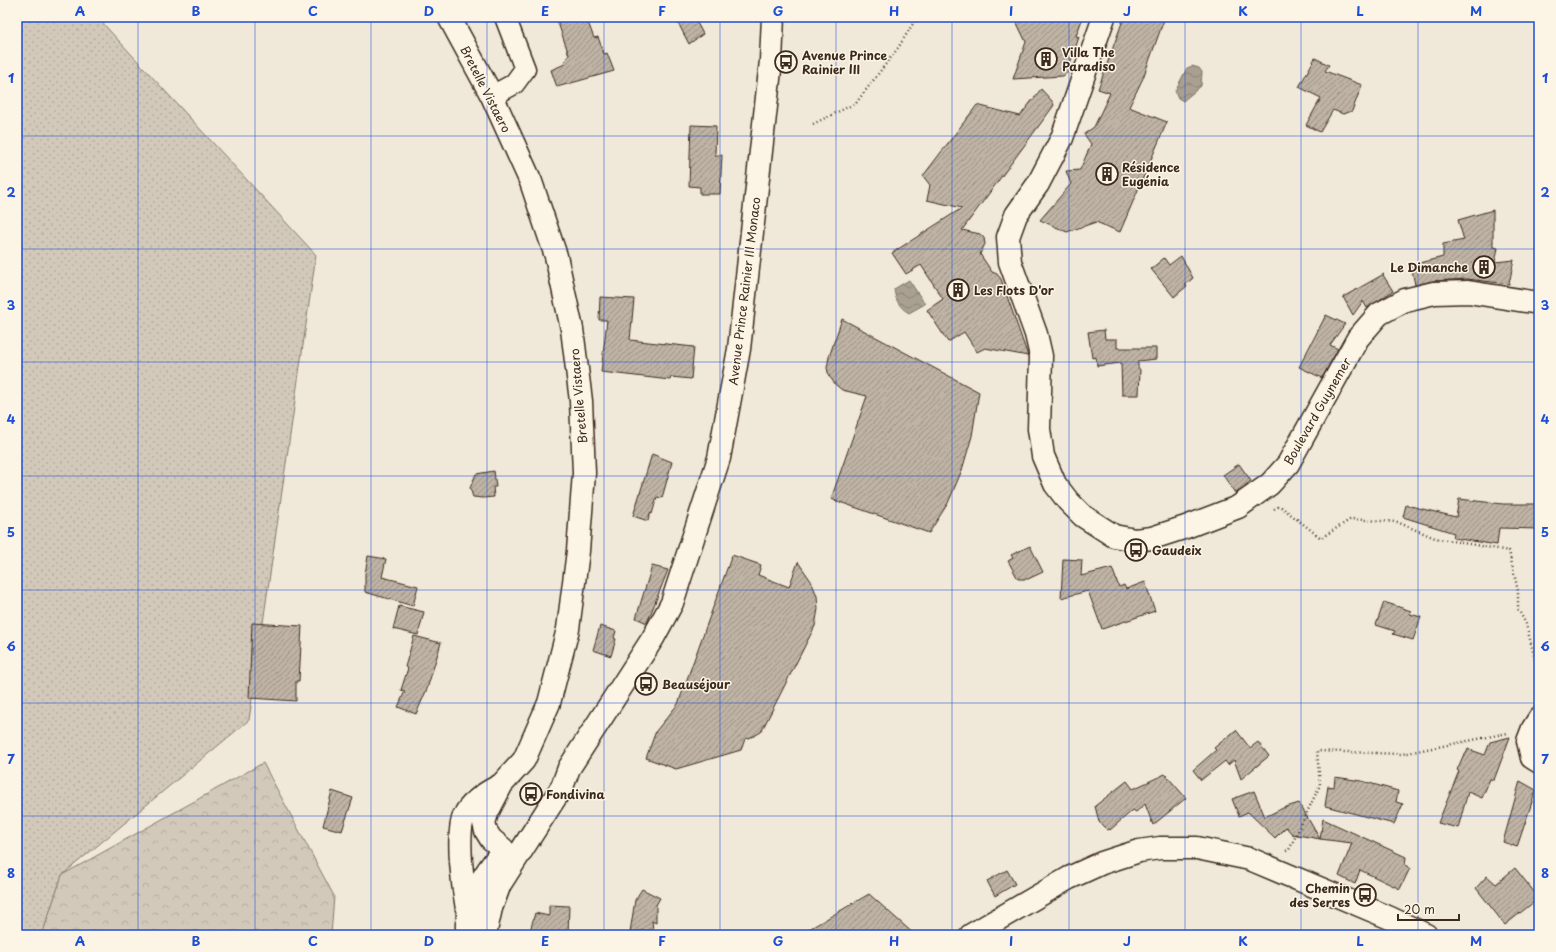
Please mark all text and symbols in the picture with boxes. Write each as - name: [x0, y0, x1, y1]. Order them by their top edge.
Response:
- text: A: [75, 1, 85, 20]
- text: B: [192, 1, 201, 20]
- text: C: [308, 1, 318, 20]
- text: D: [424, 1, 434, 20]
- text: E: [541, 1, 549, 20]
- text: F: [658, 1, 666, 20]
- text: G: [773, 1, 783, 20]
- text: H: [889, 1, 899, 20]
- text: I: [1009, 1, 1013, 20]
- text: J: [1123, 1, 1131, 20]
- text: K: [1238, 1, 1248, 20]
- text: L: [1356, 1, 1364, 20]
- text: M: [1470, 1, 1482, 20]
- street label: Bretelle Vistaero: [456, 42, 516, 136]
- place label: Villa The Paradiso: [1062, 43, 1115, 75]
- place label: Avenue Prince Rainier III: [801, 46, 888, 78]
- building icon: Villa The Paradiso: [1033, 46, 1059, 72]
- bus stop icon: Avenue Prince Rainier III: [773, 49, 799, 75]
- text: 1: [8, 68, 14, 87]
- text: 1: [1542, 68, 1548, 87]
- place label: Résidence Eugénia: [1122, 158, 1180, 190]
- building icon: Résidence Eugénia: [1094, 161, 1120, 187]
- text: 2: [6, 182, 16, 201]
- text: 2: [1540, 182, 1550, 201]
- street label: Avenue Prince Rainier III Monaco: [724, 196, 765, 386]
- building icon: Le Dimanche: [1471, 254, 1497, 280]
- place label: Le Dimanche: [1390, 258, 1468, 276]
- building icon: Les Flots D'or: [945, 277, 971, 303]
- place label: Les Flots D'or: [974, 281, 1055, 299]
- text: 3: [7, 295, 16, 314]
- text: 3: [1541, 295, 1550, 314]
- street label: Bretelle Vistaero: [565, 347, 591, 444]
- street label: Boulevard Guynemer: [1279, 354, 1355, 468]
- text: 4: [7, 409, 16, 428]
- text: 4: [1541, 409, 1550, 428]
- text: 5: [7, 522, 15, 541]
- text: 5: [1541, 522, 1549, 541]
- bus stop icon: Gaudeix: [1123, 537, 1149, 563]
- place label: Gaudeix: [1152, 541, 1202, 559]
- text: 6: [6, 636, 16, 655]
- text: 6: [1540, 636, 1550, 655]
- bus stop icon: Beauséjour: [633, 671, 659, 697]
- place label: Beauséjour: [662, 675, 731, 693]
- text: 7: [7, 749, 15, 768]
- text: 7: [1541, 749, 1549, 768]
- bus stop icon: Fondivina: [518, 781, 544, 807]
- place label: Fondivina: [546, 785, 605, 803]
- text: 8: [7, 863, 15, 882]
- text: 8: [1541, 863, 1549, 882]
- place label: Chemin des Serres: [1290, 879, 1350, 911]
- bus stop icon: Chemin des Serres: [1352, 882, 1378, 908]
- scale bar: [1398, 896, 1459, 922]
- text: 20 m: [1404, 900, 1435, 918]
- text: A: [75, 931, 85, 950]
- text: B: [192, 931, 201, 950]
- text: C: [308, 931, 318, 950]
- text: D: [424, 931, 434, 950]
- text: E: [541, 931, 549, 950]
- text: F: [658, 931, 666, 950]
- text: G: [773, 931, 783, 950]
- text: H: [889, 931, 899, 950]
- text: I: [1009, 931, 1013, 950]
- text: J: [1123, 931, 1131, 950]
- text: K: [1238, 931, 1248, 950]
- text: L: [1356, 931, 1364, 950]
- text: M: [1470, 931, 1482, 950]

